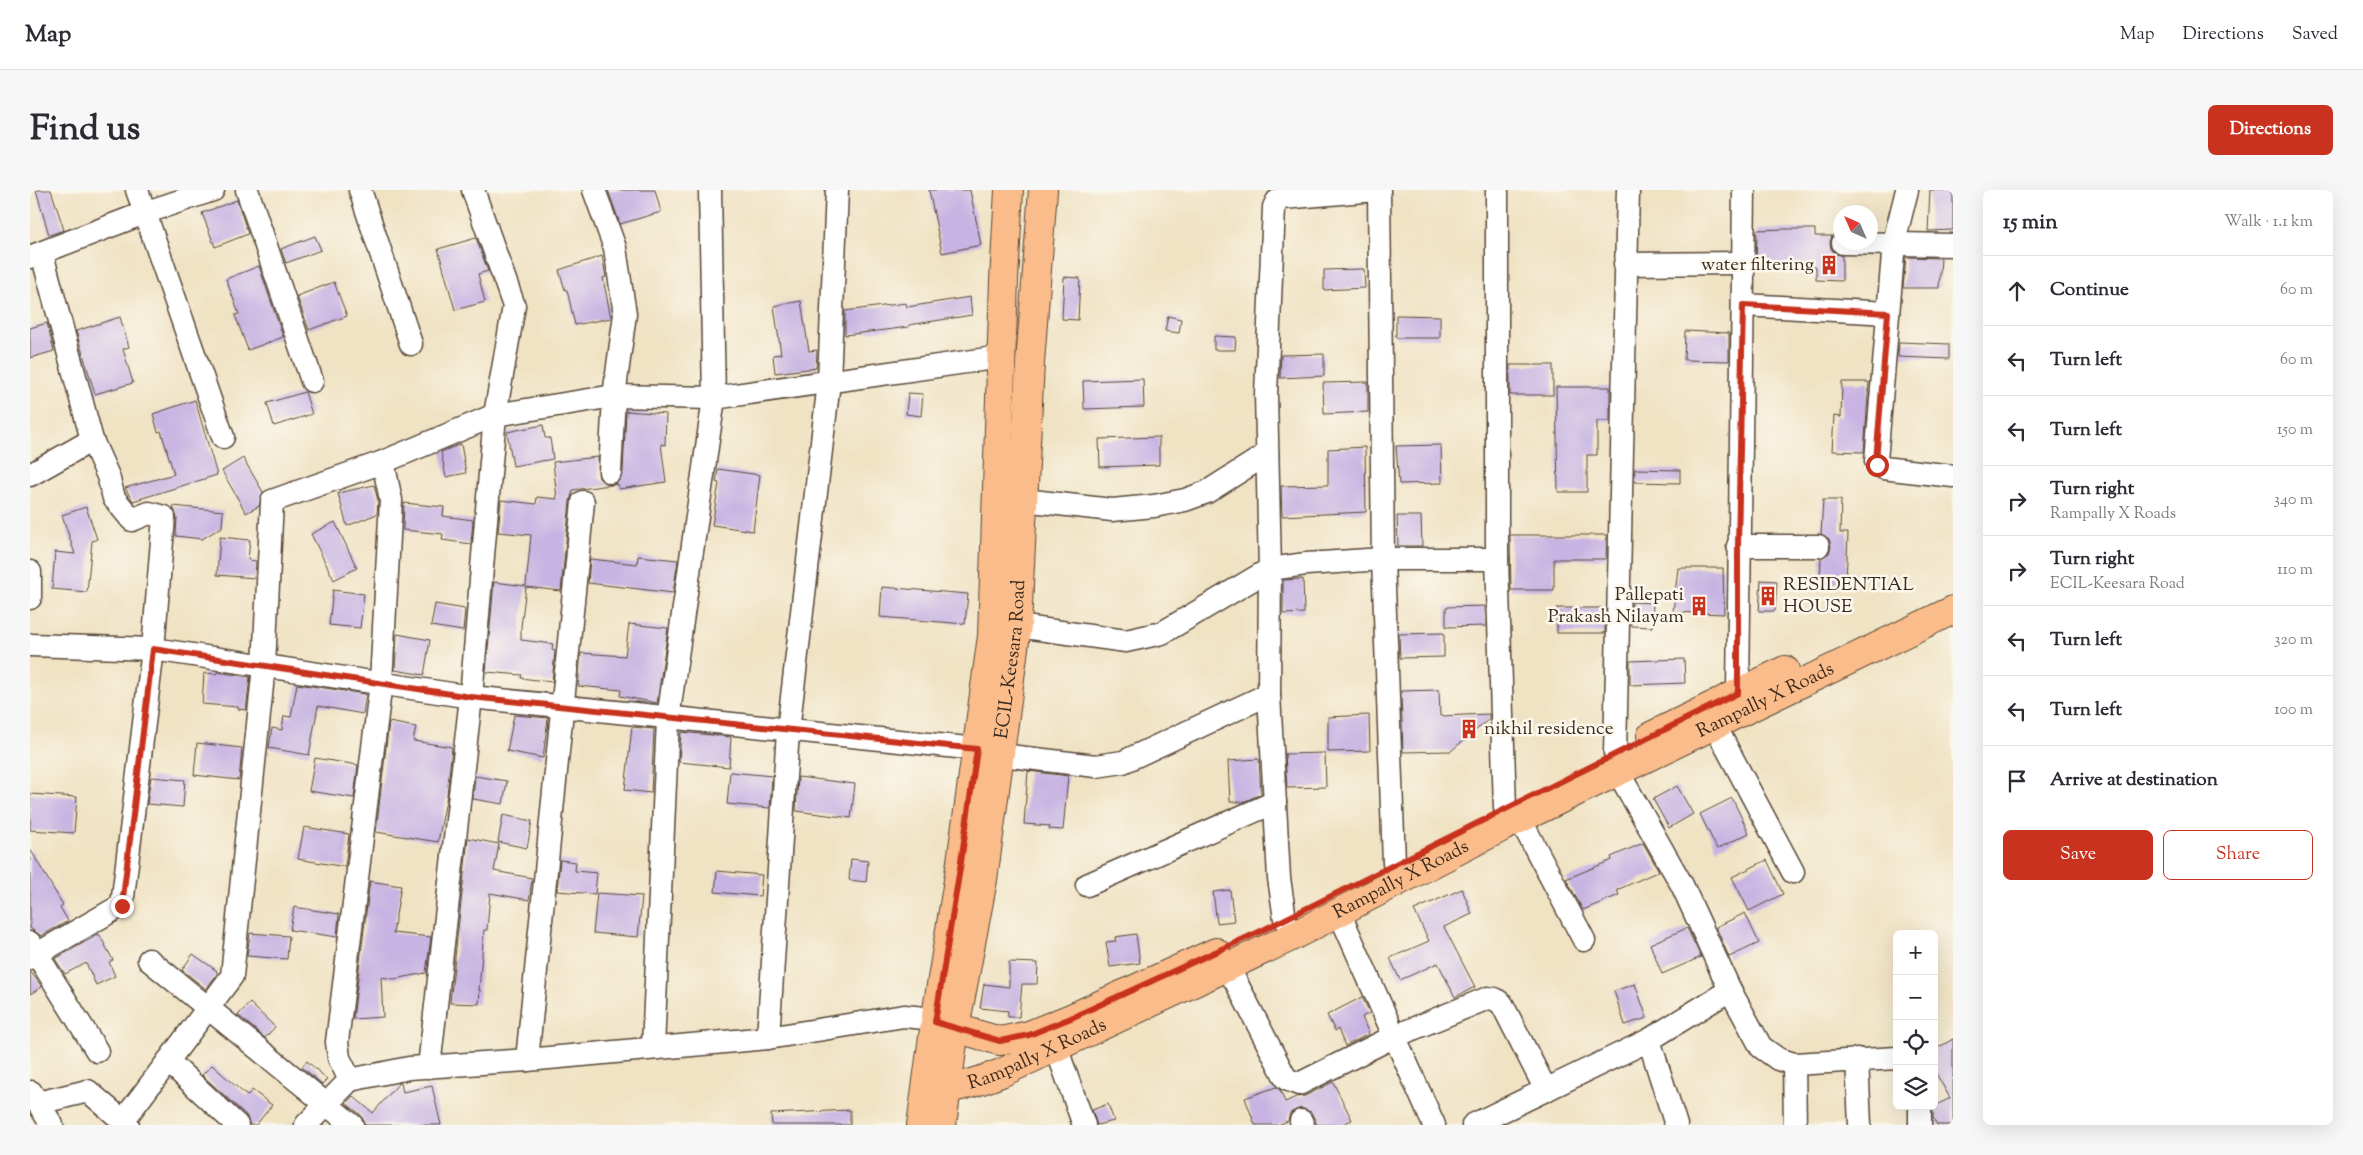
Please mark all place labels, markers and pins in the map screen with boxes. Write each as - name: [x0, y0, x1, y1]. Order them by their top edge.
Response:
- place label: water filtering: [1701, 252, 1814, 279]
- building icon: water filtering: [1818, 254, 1840, 276]
- place label: RESIDENTIAL HOUSE: [1783, 572, 1914, 621]
- place label: Pallepati Prakash Nilayam: [1548, 582, 1684, 631]
- building icon: RESIDENTIAL HOUSE: [1757, 585, 1779, 607]
- building icon: Pallepati Prakash Nilayam: [1688, 595, 1710, 617]
- place label: nikhil residence: [1484, 716, 1614, 743]
- building icon: nikhil residence: [1458, 718, 1480, 740]

